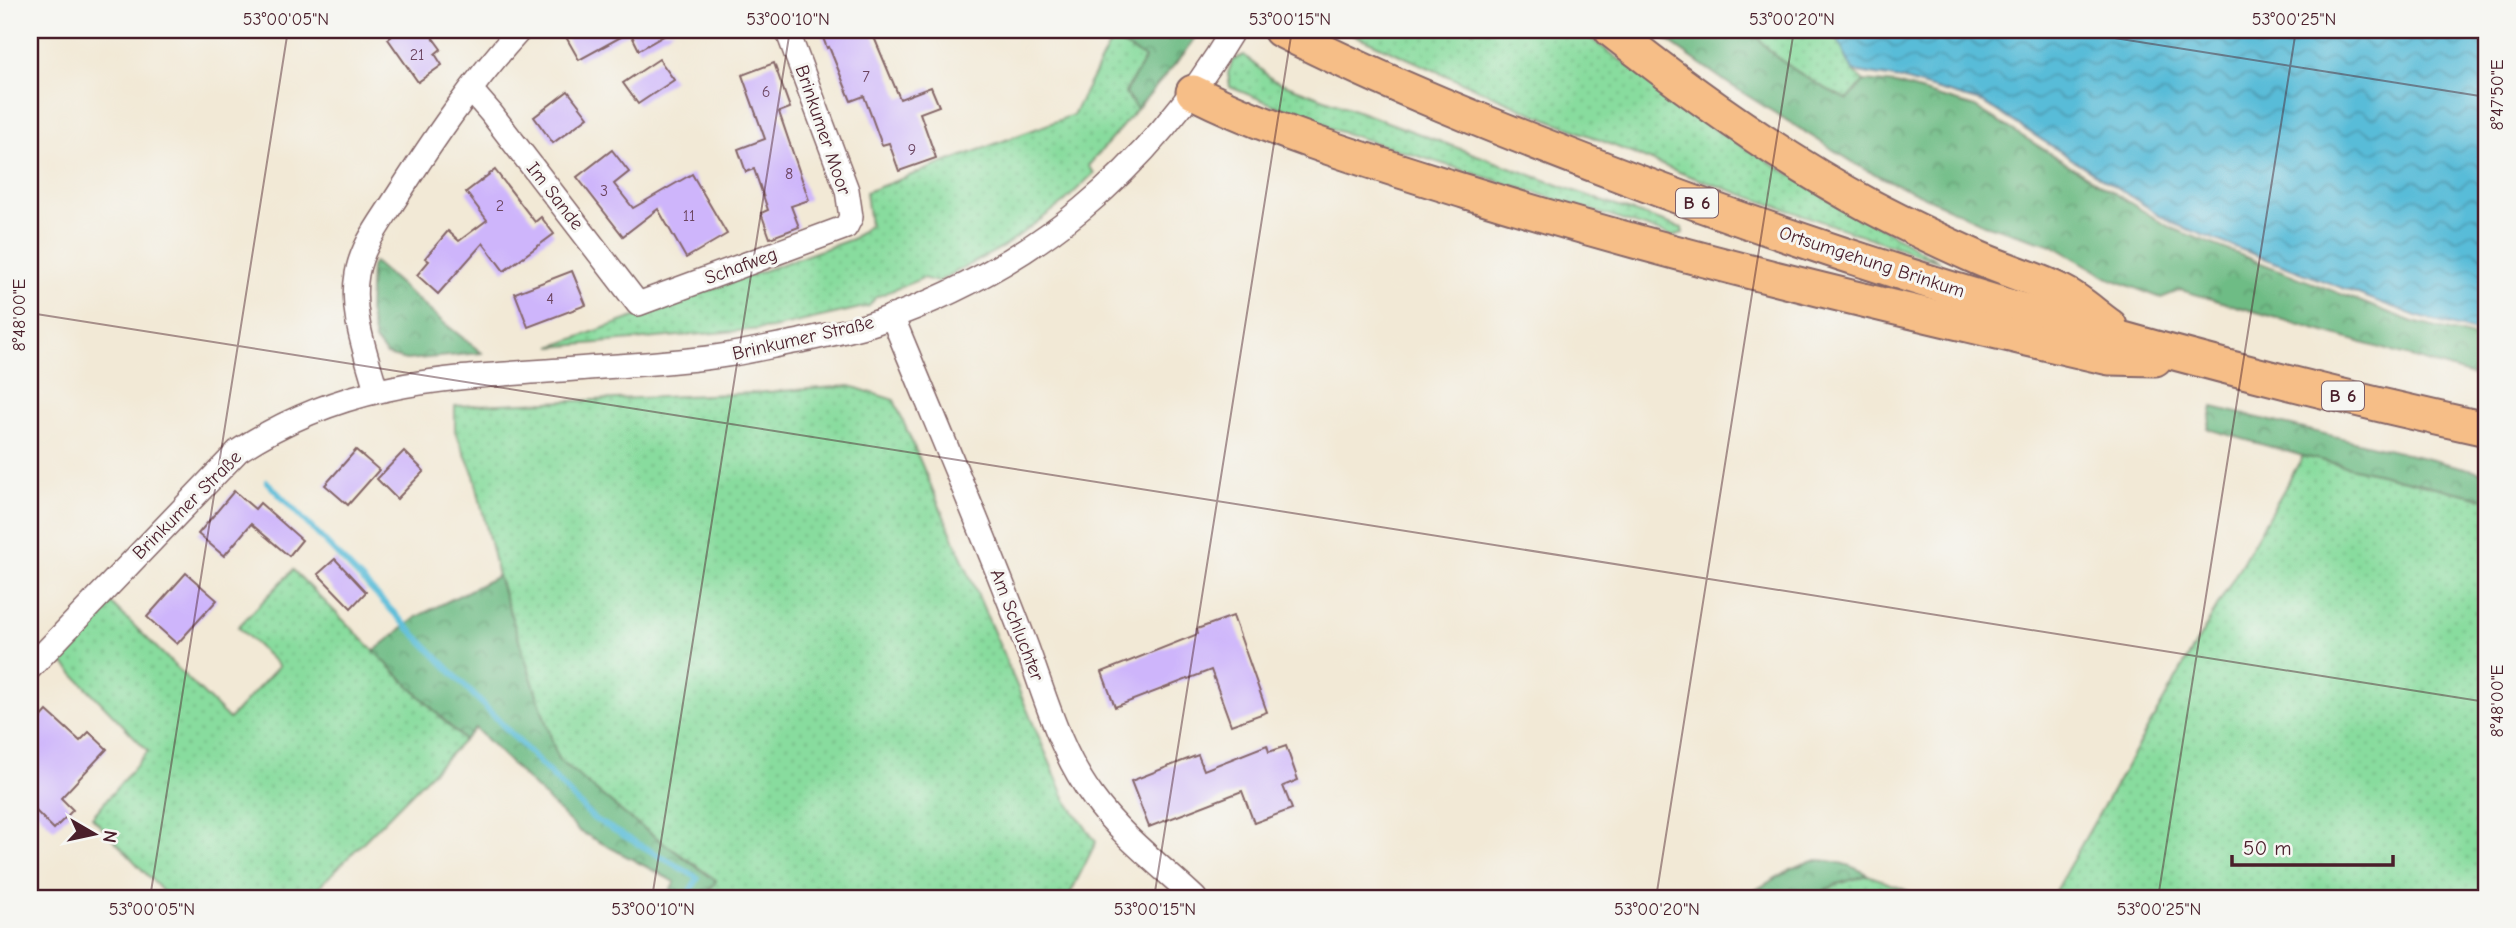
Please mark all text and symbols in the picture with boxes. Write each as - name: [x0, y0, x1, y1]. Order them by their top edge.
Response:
- text: 53°00'05"N: [243, 9, 329, 30]
- text: 53°00'10"N: [746, 9, 830, 30]
- text: 53°00'15"N: [1249, 9, 1331, 30]
- text: 53°00'20"N: [1749, 9, 1835, 30]
- text: 53°00'25"N: [2252, 9, 2336, 30]
- house number: 21: [410, 46, 424, 64]
- text: 8°47'50"E: [2487, 59, 2508, 131]
- street label: Brinkumer Moor: [791, 62, 856, 198]
- house number: 7: [862, 68, 870, 86]
- house number: 6: [762, 83, 770, 101]
- house number: 9: [908, 141, 916, 159]
- street label: Im Sande: [522, 158, 588, 234]
- house number: 8: [785, 165, 793, 183]
- house number: 3: [600, 182, 608, 200]
- road number: B 6: [1676, 188, 1718, 218]
- house number: 2: [496, 197, 504, 215]
- house number: 11: [683, 207, 695, 225]
- street label: Ortsumgehung Brinkum: [1776, 222, 1968, 302]
- street label: Schafweg: [702, 243, 780, 289]
- text: 8°48'00"E: [9, 278, 30, 351]
- house number: 4: [546, 290, 554, 308]
- street label: Brinkumer Straße: [730, 311, 876, 365]
- road number: B 6: [2322, 382, 2364, 410]
- street label: Brinkumer Straße: [128, 446, 246, 564]
- street label: Am Schluchter: [986, 566, 1049, 684]
- text: 8°48'00"E: [2487, 664, 2508, 737]
- north arrow: [60, 799, 130, 869]
- scale bar: [2232, 823, 2394, 867]
- text: N: [98, 829, 122, 844]
- text: 50 m: [2243, 836, 2292, 860]
- text: 53°00'05"N: [109, 899, 195, 920]
- text: 53°00'10"N: [611, 899, 695, 920]
- text: 53°00'15"N: [1114, 899, 1196, 920]
- text: 53°00'20"N: [1614, 899, 1700, 920]
- text: 53°00'25"N: [2117, 899, 2201, 920]

